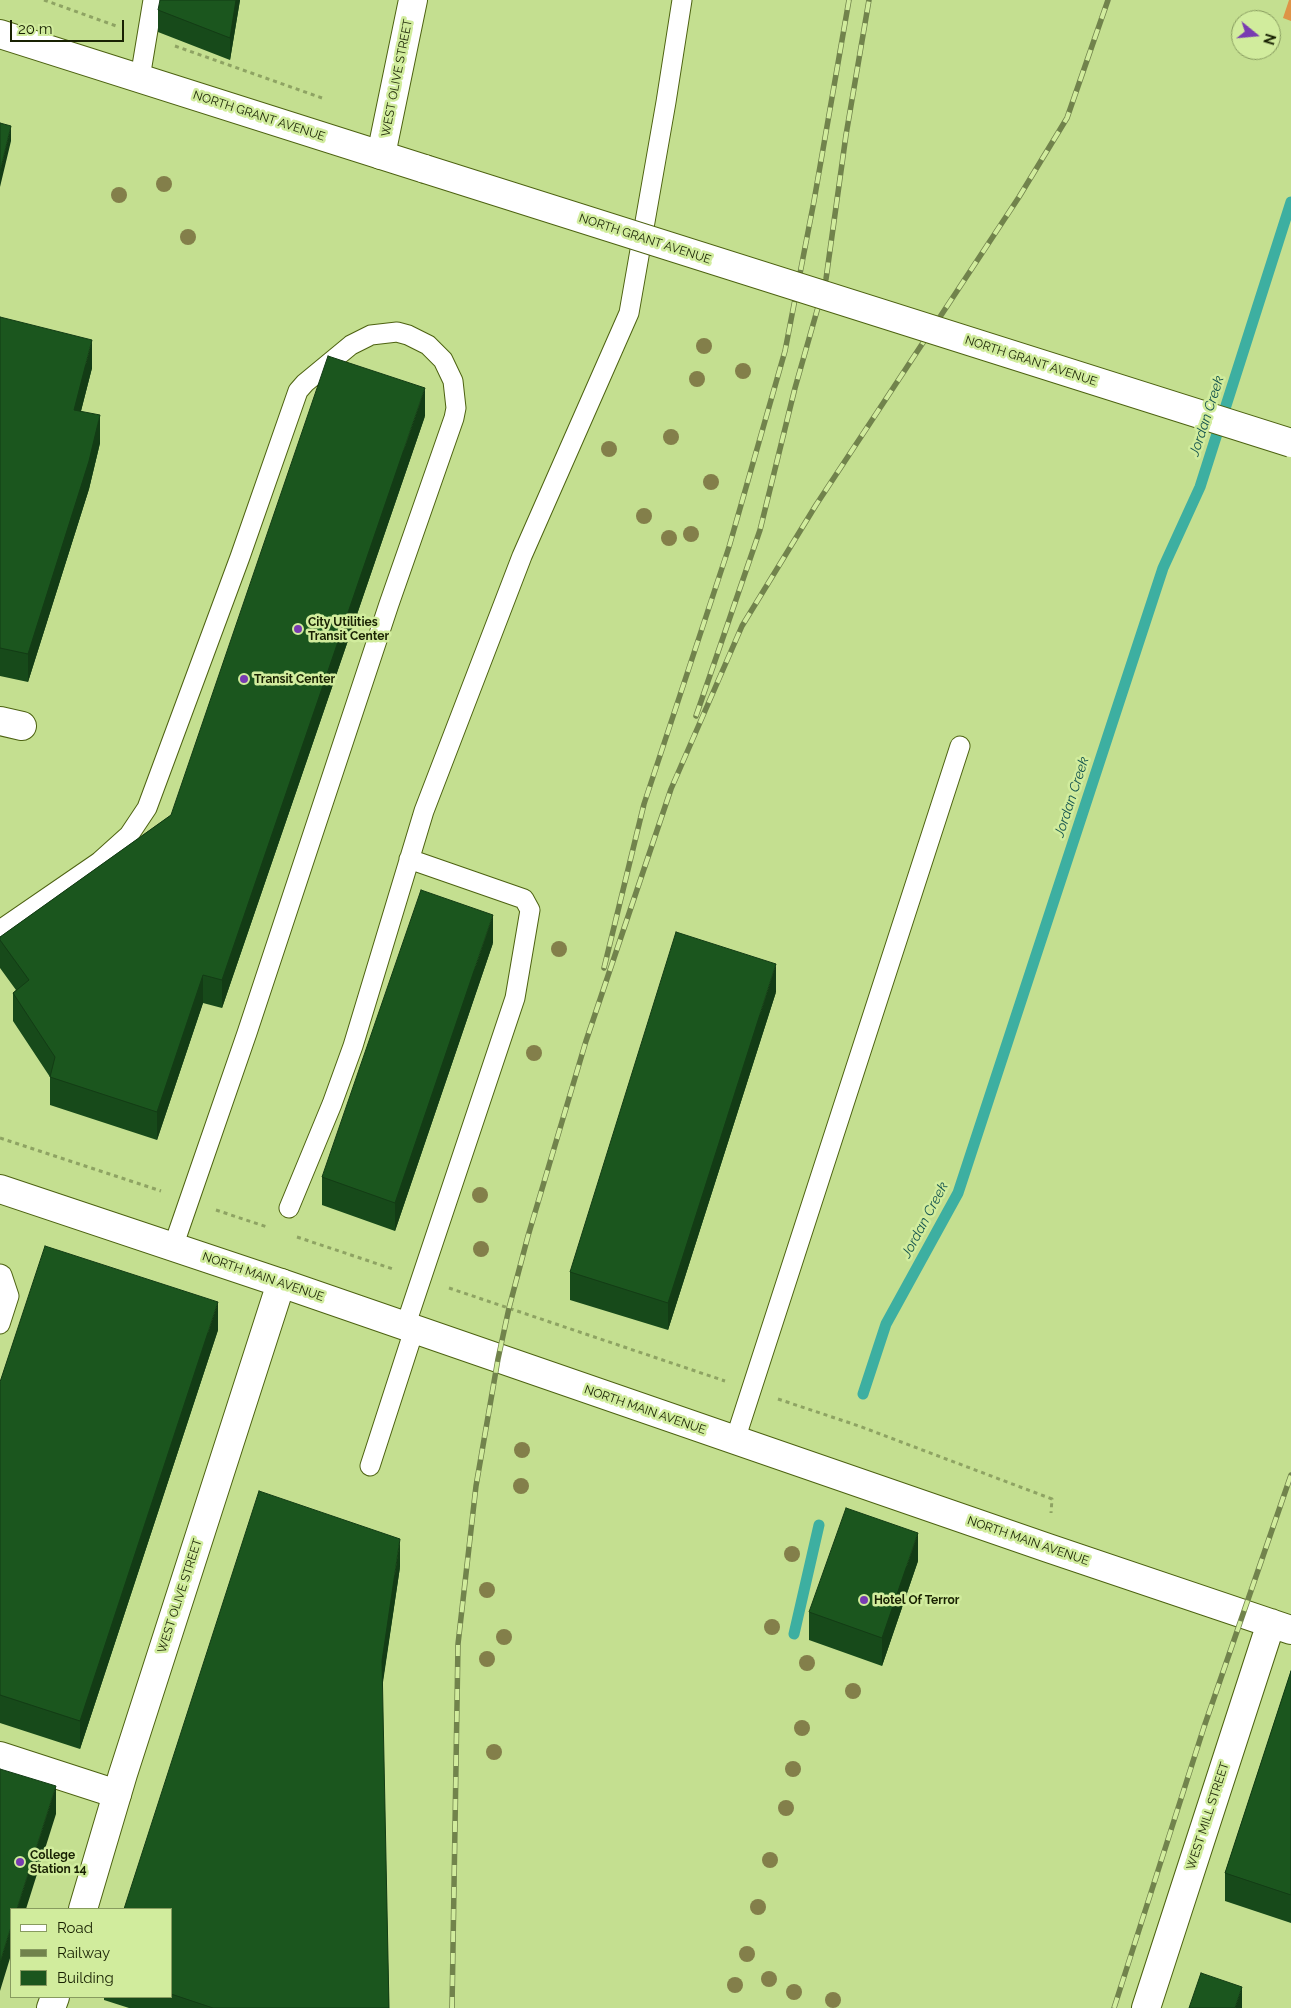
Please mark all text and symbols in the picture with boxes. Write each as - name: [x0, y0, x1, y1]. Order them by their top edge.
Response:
- scale bar: [12, 10, 126, 42]
- north arrow: [1231, 10, 1281, 60]
- street label: WEST OLIVE STREET: [379, 18, 415, 138]
- text: 20 m: [18, 20, 53, 38]
- text: N: [1260, 32, 1279, 47]
- street label: NORTH GRANT AVENUE: [191, 88, 327, 144]
- street label: NORTH GRANT AVENUE: [577, 211, 713, 267]
- street label: NORTH GRANT AVENUE: [963, 333, 1099, 389]
- water label: Jordan Creek: [1186, 374, 1228, 458]
- place label: City Utilities Transit Center: [308, 615, 389, 643]
- marker: City Utilities Transit Center: [292, 623, 304, 635]
- place label: Transit Center: [254, 672, 335, 686]
- marker: Transit Center: [238, 673, 250, 685]
- water label: Jordan Creek: [1051, 755, 1093, 839]
- water label: Jordan Creek: [898, 1179, 952, 1261]
- street label: NORTH MAIN AVENUE: [200, 1249, 326, 1305]
- street label: NORTH MAIN AVENUE: [582, 1382, 708, 1438]
- street label: NORTH MAIN AVENUE: [965, 1513, 1091, 1569]
- street label: WEST OLIVE STREET: [155, 1537, 205, 1655]
- place label: Hotel Of Terror: [874, 1593, 959, 1607]
- marker: Hotel Of Terror: [858, 1594, 870, 1606]
- street label: WEST MILL STREET: [1184, 1760, 1232, 1872]
- place label: College Station 14: [30, 1848, 86, 1876]
- marker: College Station 14: [14, 1856, 26, 1868]
- legend: [10, 1908, 172, 1998]
- text: Road: [57, 1919, 93, 1937]
- text: Railway: [57, 1944, 110, 1962]
- text: Building: [57, 1969, 114, 1987]

